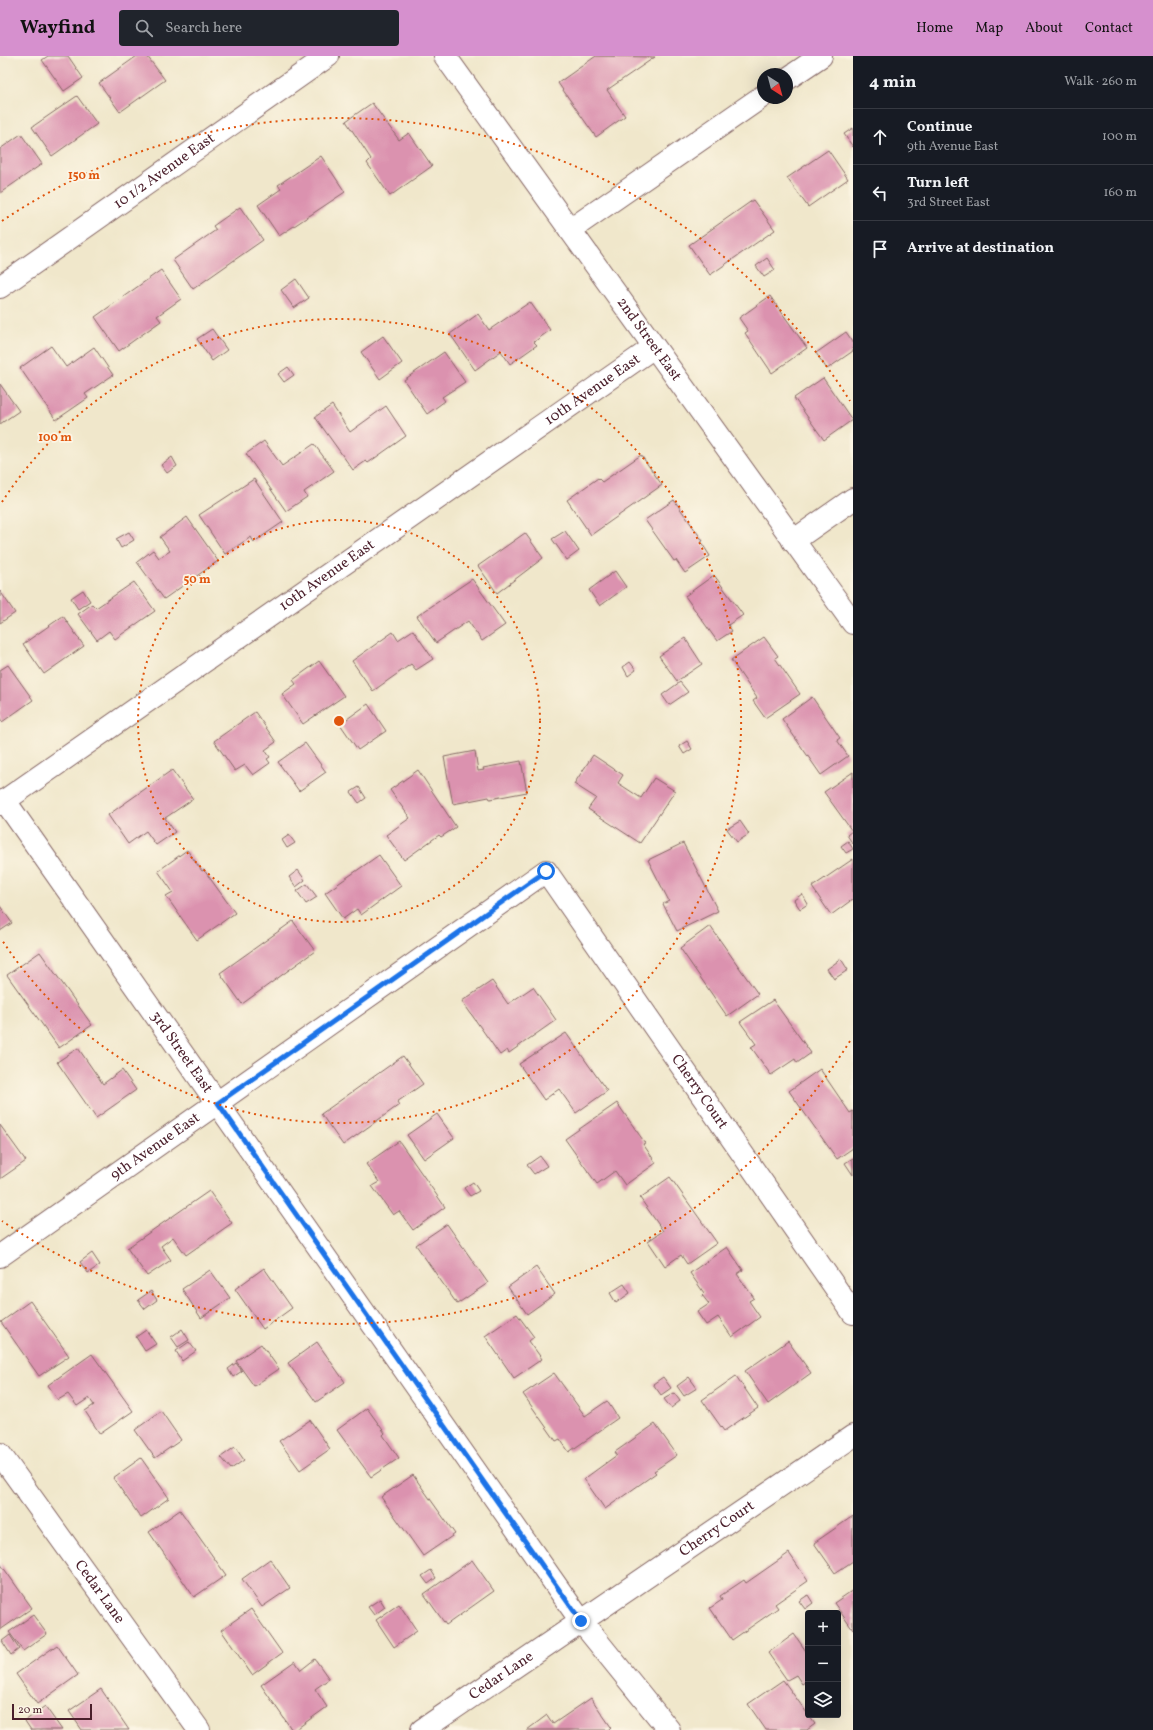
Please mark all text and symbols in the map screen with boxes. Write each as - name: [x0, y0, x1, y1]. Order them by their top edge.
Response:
- search box: [119, 10, 399, 46]
- text: Wayfind: [20, 15, 95, 41]
- icon: search: [133, 17, 155, 39]
- text: Search here: [165, 18, 242, 39]
- text: Home: [916, 19, 953, 38]
- text: Map: [975, 19, 1003, 38]
- text: About: [1025, 19, 1063, 38]
- text: Contact: [1085, 19, 1133, 38]
- north arrow: [757, 68, 793, 104]
- text: 4 min: [869, 71, 916, 94]
- text: Walk · 260 m: [1064, 73, 1137, 91]
- text: Continue: [907, 117, 972, 138]
- icon: ahead: [869, 126, 891, 148]
- street label: 10 1/2 Avenue East: [109, 128, 219, 214]
- text: 100 m: [1102, 128, 1137, 146]
- text: 9th Avenue East: [907, 138, 998, 156]
- text: 150 m: [68, 168, 100, 184]
- text: Turn left: [907, 173, 969, 194]
- icon: left: [869, 182, 891, 204]
- text: 160 m: [1103, 184, 1137, 202]
- text: 3rd Street East: [907, 194, 990, 212]
- icon: arrive: [869, 238, 891, 260]
- text: Arrive at destination: [907, 238, 1054, 259]
- street label: 2nd Street East: [611, 293, 686, 386]
- street label: 10th Avenue East: [541, 349, 645, 431]
- text: 100 m: [38, 430, 72, 446]
- street label: 10th Avenue East: [275, 535, 379, 616]
- text: 50 m: [183, 572, 211, 588]
- centre of rings: [332, 714, 346, 728]
- route start: [537, 862, 555, 880]
- street label: 3rd Street East: [145, 1007, 218, 1098]
- street label: Cherry Court: [666, 1050, 733, 1134]
- street label: 9th Avenue East: [106, 1108, 204, 1185]
- street label: Cherry Court: [675, 1496, 759, 1562]
- street label: Cedar Lane: [69, 1556, 130, 1628]
- map controls: [805, 1610, 841, 1718]
- button: +: [805, 1610, 841, 1646]
- route end: [572, 1612, 590, 1630]
- street label: Cedar Lane: [465, 1646, 538, 1705]
- button: −: [805, 1646, 841, 1682]
- button: layers: [805, 1682, 841, 1718]
- scale bar: [12, 1702, 92, 1721]
- text: 20 m: [18, 1703, 42, 1718]

